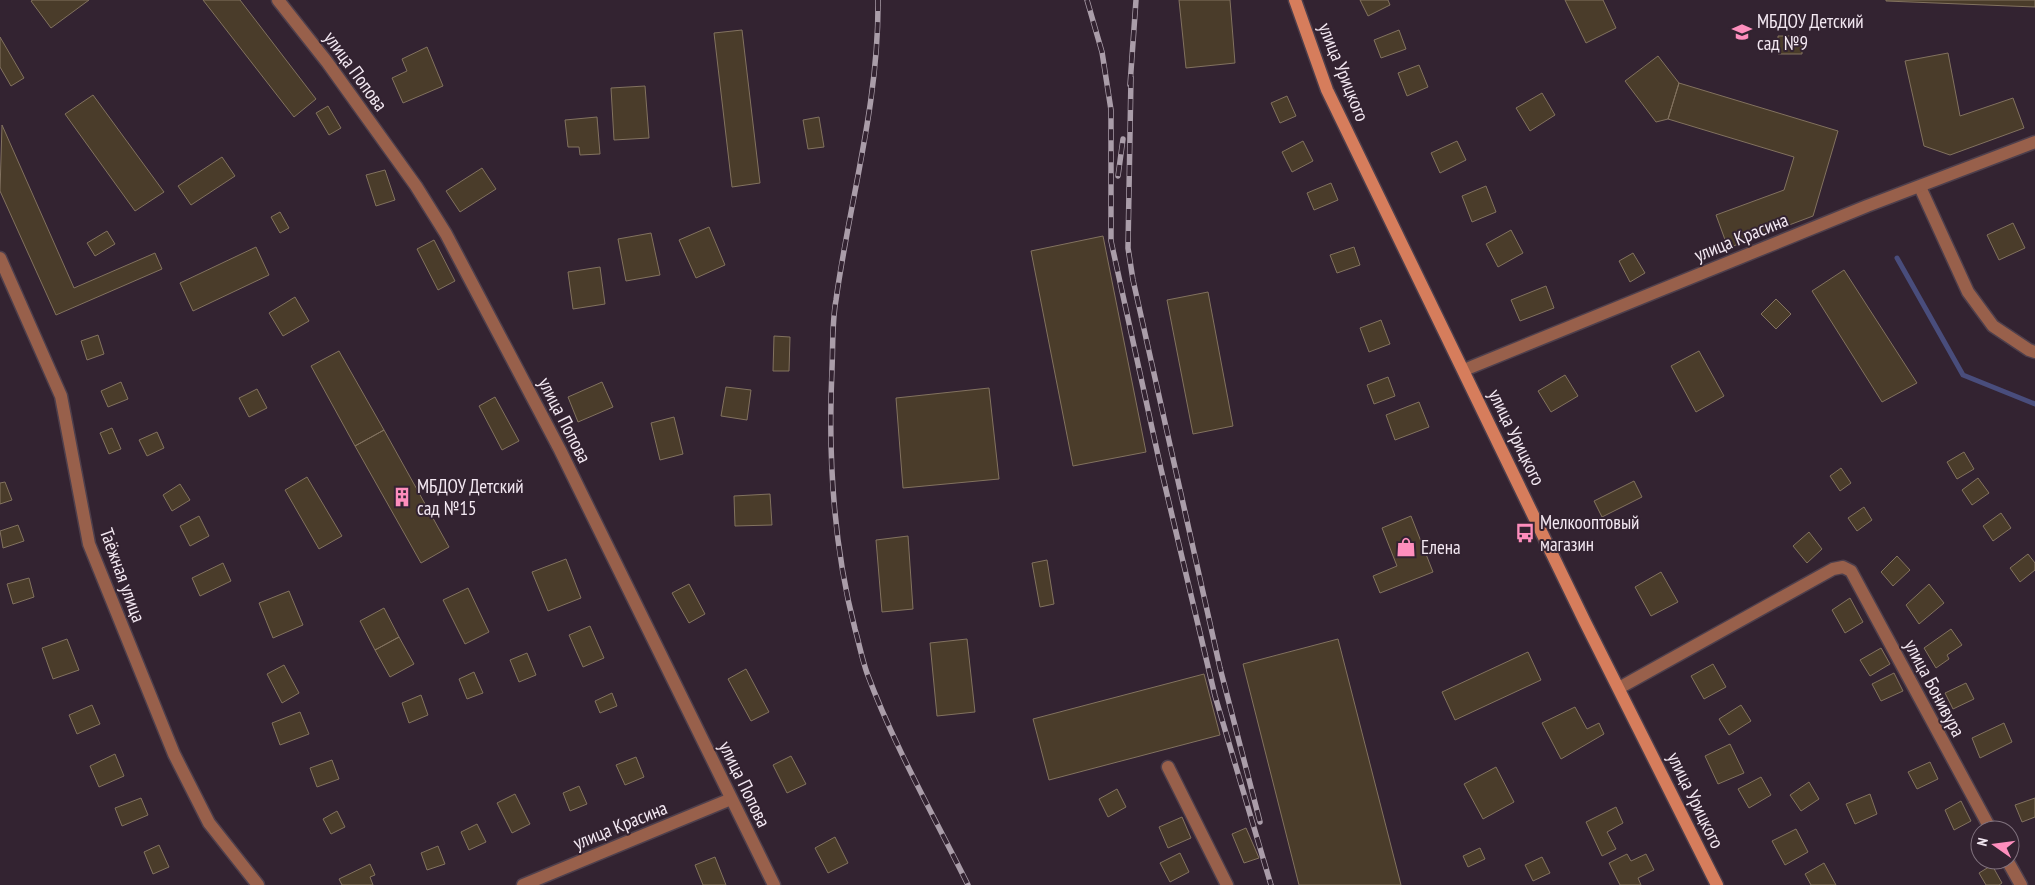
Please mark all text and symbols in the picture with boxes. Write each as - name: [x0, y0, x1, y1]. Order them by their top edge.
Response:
- place label: МБДОУ Детский сад №9: [1757, 9, 1864, 55]
- street label: улица Урицкого: [1313, 19, 1375, 125]
- school or university icon: МБДОУ Детский сад №9: [1731, 21, 1753, 43]
- street label: улица Попова: [319, 26, 393, 116]
- street label: улица Красина: [1691, 207, 1791, 267]
- street label: улица Попова: [533, 373, 597, 467]
- street label: улица Урицкого: [1483, 385, 1551, 489]
- place label: МБДОУ Детский сад №15: [417, 474, 524, 520]
- building icon: МБДОУ Детский сад №15: [391, 486, 413, 508]
- place label: Мелкооптовый магазин: [1540, 510, 1639, 556]
- bus stop icon: Мелкооптовый магазин: [1514, 522, 1536, 544]
- street label: Таёжная улица: [95, 525, 151, 625]
- place label: Елена: [1421, 535, 1461, 559]
- shop icon: Елена: [1395, 536, 1417, 558]
- street label: улица Бонивура: [1899, 635, 1971, 741]
- street label: улица Попова: [714, 737, 776, 831]
- street label: улица Урицкого: [1662, 748, 1730, 852]
- street label: улица Красина: [570, 795, 670, 855]
- north arrow: [1970, 820, 2020, 870]
- text: N: [1973, 836, 1992, 848]

